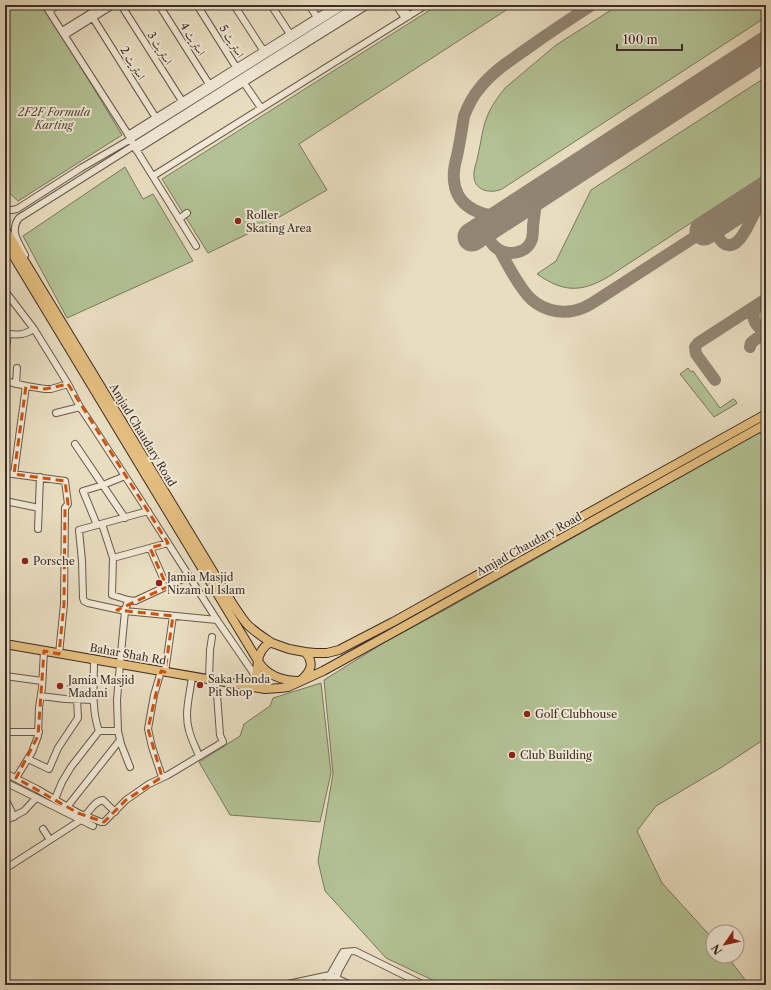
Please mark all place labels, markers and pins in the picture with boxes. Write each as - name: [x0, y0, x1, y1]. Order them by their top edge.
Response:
- place label: Roller Skating Area: [246, 208, 312, 235]
- marker: Roller Skating Area: [233, 216, 243, 226]
- place label: Porsche: [33, 554, 75, 568]
- marker: Porsche: [20, 556, 30, 566]
- place label: Jamia Masjid Nizam ul Islam: [165, 570, 246, 597]
- marker: Jamia Masjid Nizam ul Islam: [154, 578, 164, 588]
- place label: Saka Honda Pit Shop: [208, 672, 271, 699]
- place label: Jamia Masjid Madani: [66, 673, 135, 700]
- marker: Saka Honda Pit Shop: [195, 680, 205, 690]
- marker: Jamia Masjid Madani: [55, 681, 65, 691]
- place label: Golf Clubhouse: [535, 707, 617, 721]
- marker: Golf Clubhouse: [522, 709, 532, 719]
- place label: Club Building: [520, 748, 592, 762]
- marker: Club Building: [507, 750, 517, 760]

